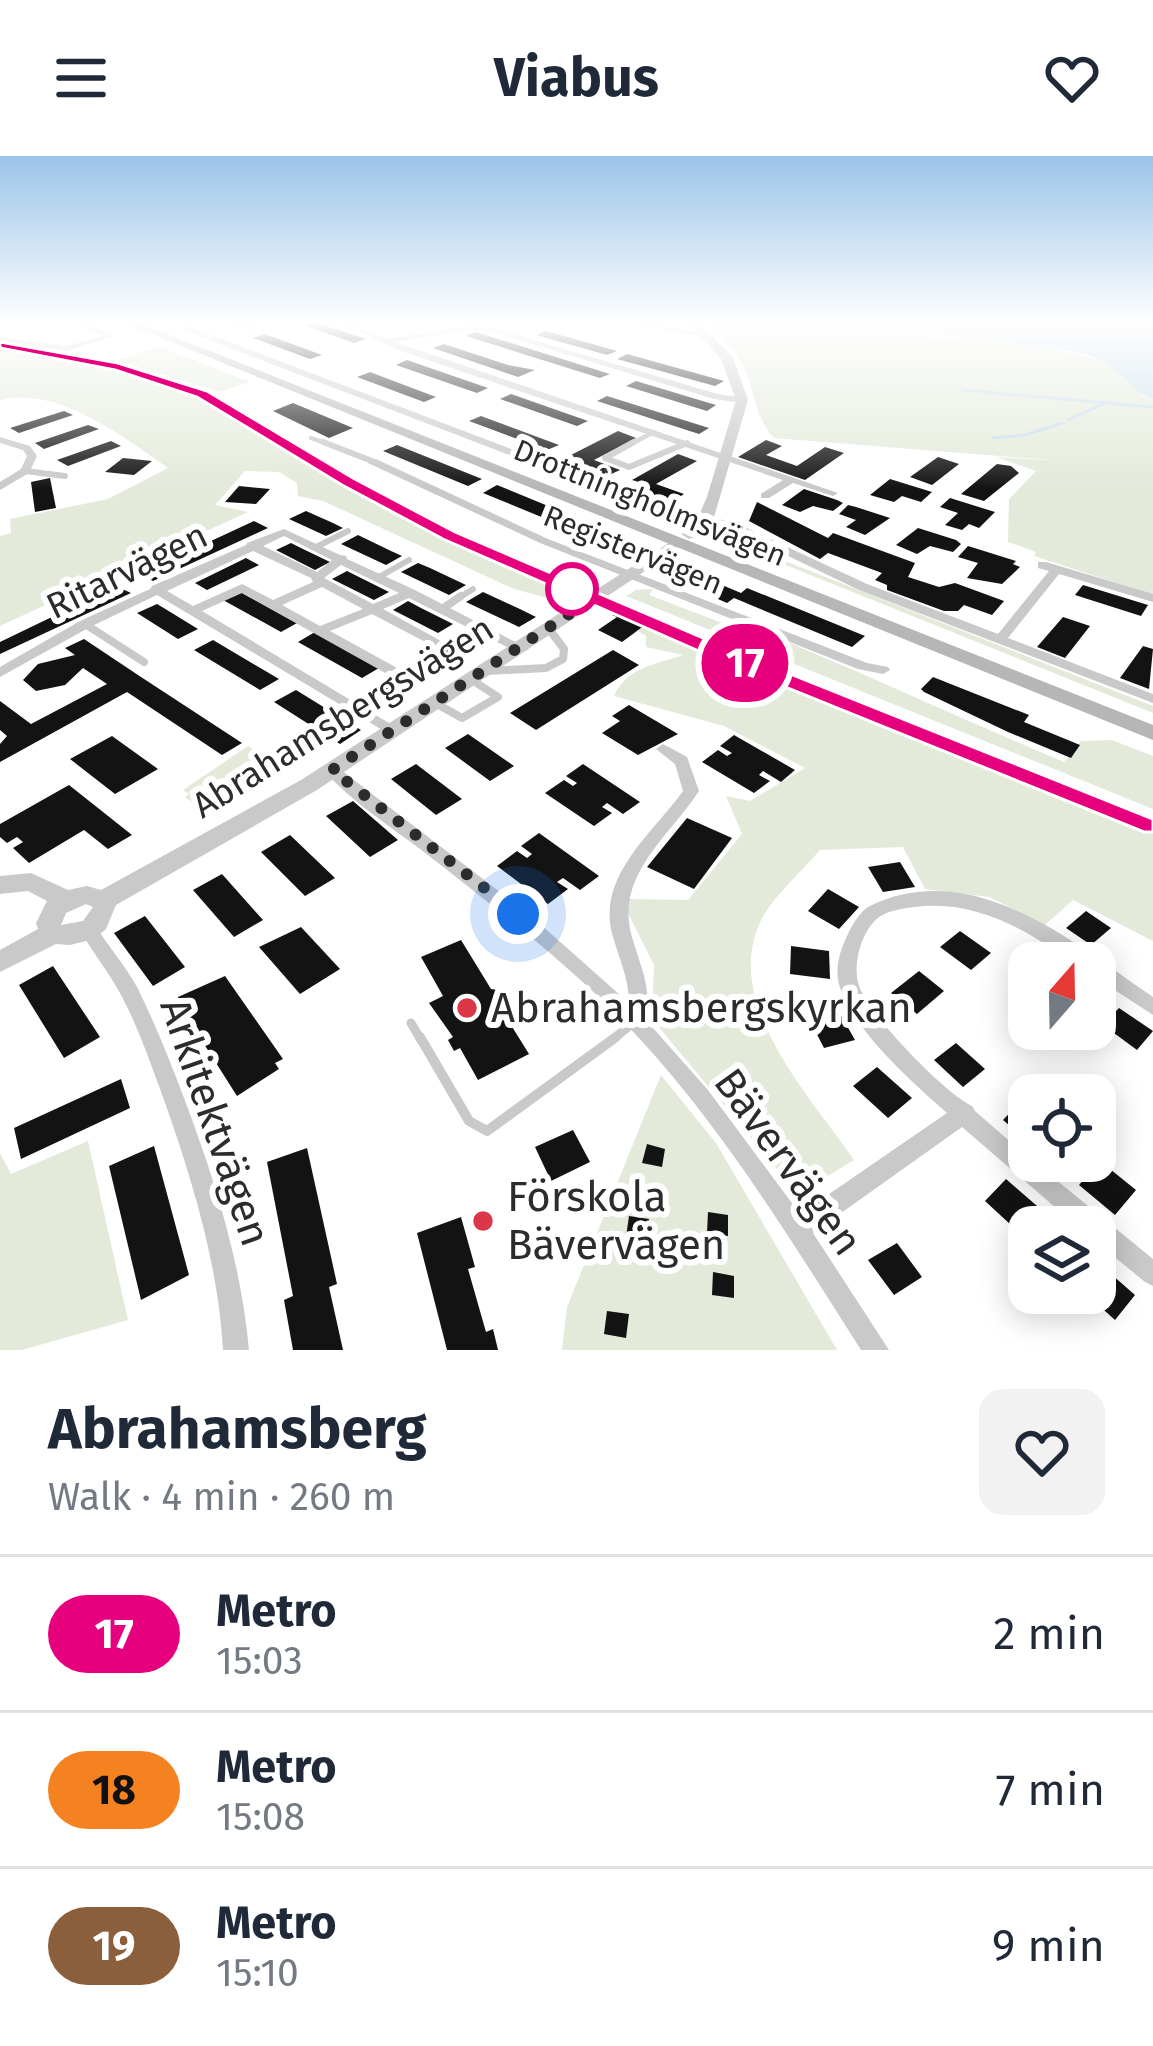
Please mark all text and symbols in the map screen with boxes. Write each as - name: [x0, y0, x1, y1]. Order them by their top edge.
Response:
- icon: menu: [48, 45, 114, 111]
- icon: heart: [1039, 45, 1105, 111]
- text: Viabus: [494, 46, 659, 110]
- street label: Drottningholmsvägen: [508, 432, 792, 574]
- street label: Registervägen: [538, 498, 728, 602]
- street label: Ritarvägen: [39, 513, 215, 629]
- unlabelled marker: [547, 564, 597, 614]
- street label: Abrahamsbergsvägen: [184, 606, 502, 828]
- line badge: 17: [691, 624, 799, 702]
- text: 17: [725, 638, 765, 688]
- your location: [488, 884, 548, 944]
- north arrow: [1008, 942, 1116, 1050]
- map controls: [1008, 942, 1116, 1314]
- place label: Abrahamsbergskyrkan: [491, 983, 912, 1033]
- street label: Arkitektvägen: [149, 992, 281, 1252]
- marker: Abrahamsbergskyrkan: [454, 995, 480, 1021]
- street label: Bävervägen: [704, 1059, 872, 1265]
- button: locate: [1008, 1074, 1116, 1182]
- place label: Förskola Bävervägen: [507, 1172, 725, 1270]
- button: layers: [1008, 1206, 1116, 1314]
- marker: Förskola Bävervägen: [470, 1208, 496, 1234]
- button: heart: [979, 1389, 1105, 1515]
- text: Abrahamsberg: [48, 1395, 427, 1463]
- text: Walk · 4 min · 260 m: [48, 1474, 395, 1520]
- text: Metro: [216, 1584, 337, 1638]
- text: 2 min: [993, 1607, 1105, 1661]
- text: 17: [94, 1609, 134, 1659]
- text: 15:03: [216, 1638, 303, 1684]
- text: Metro: [216, 1740, 337, 1794]
- text: 7 min: [995, 1763, 1105, 1817]
- text: 18: [92, 1765, 136, 1815]
- text: 15:08: [216, 1794, 305, 1840]
- text: Metro: [216, 1896, 337, 1950]
- text: 9 min: [992, 1919, 1105, 1973]
- text: 19: [92, 1921, 136, 1971]
- text: 15:10: [216, 1950, 299, 1996]

